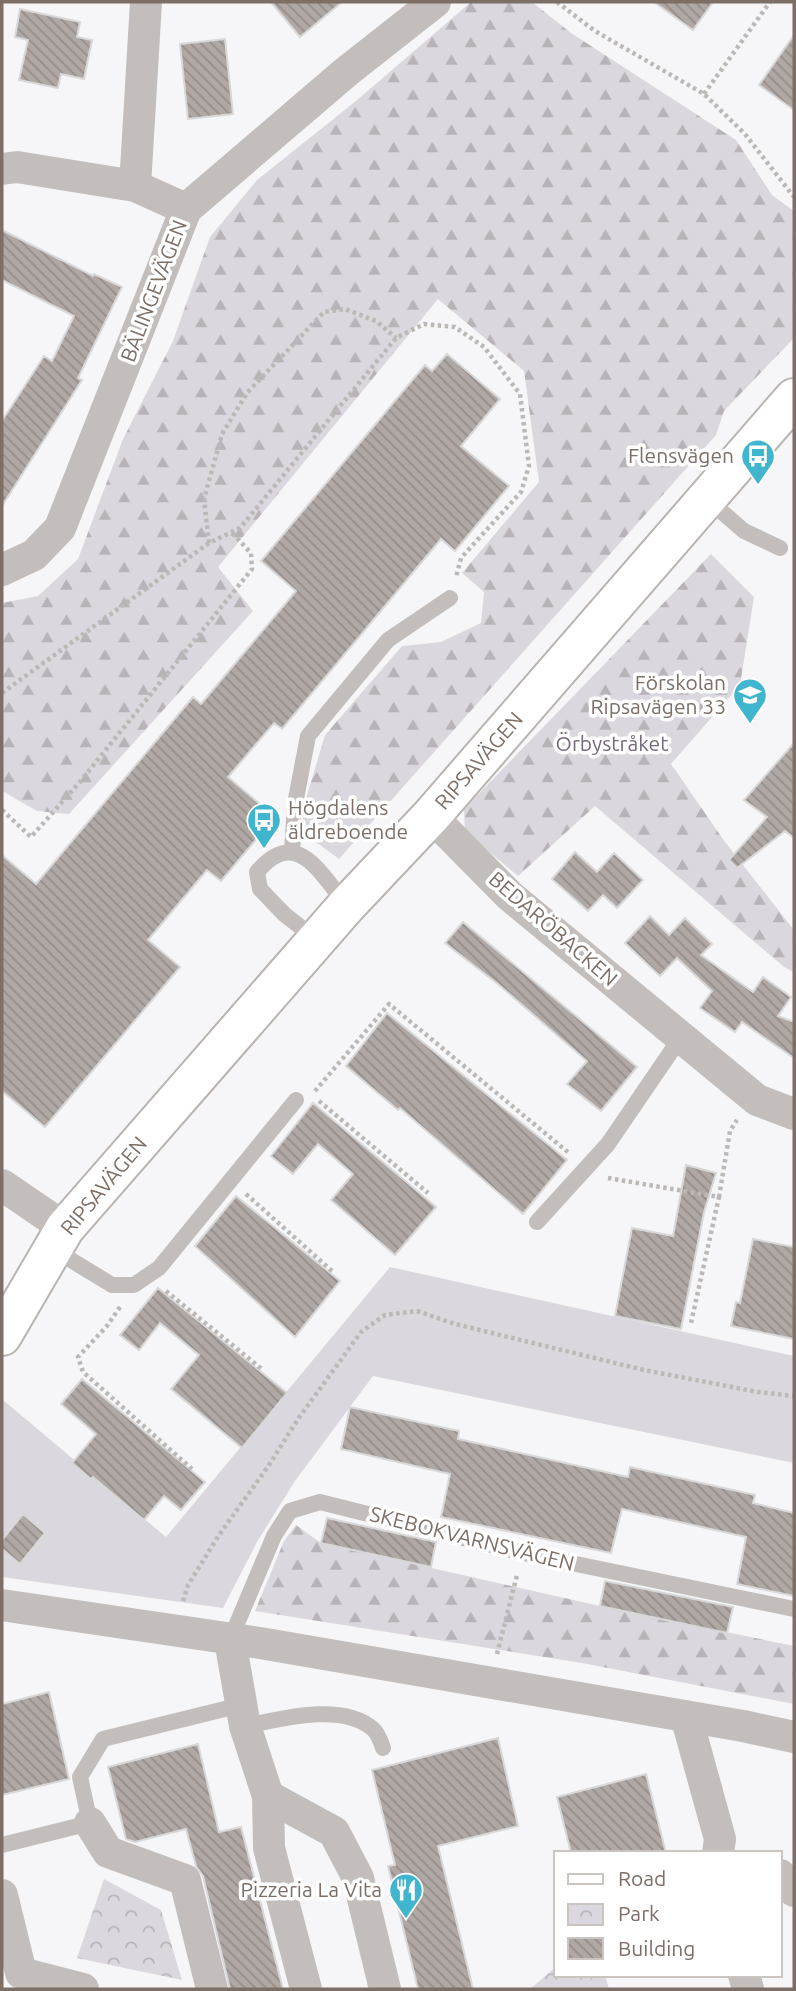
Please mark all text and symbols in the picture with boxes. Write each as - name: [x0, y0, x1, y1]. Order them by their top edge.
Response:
- street label: BÄLINGEVÄGEN: [115, 216, 191, 365]
- bus stop icon: Flensvägen: [739, 437, 777, 486]
- place label: Flensvägen: [628, 443, 734, 467]
- place label: Förskolan Ripsavägen 33: [590, 670, 726, 718]
- school or university icon: Förskolan Ripsavägen 33: [731, 676, 769, 725]
- street label: RIPSAVÄGEN: [430, 707, 527, 814]
- park label: Örbystråket: [556, 731, 668, 755]
- place label: Högdalens äldreboende: [288, 795, 408, 843]
- bus stop icon: Högdalens äldreboende: [245, 801, 283, 850]
- street label: BEDARÖBACKEN: [485, 866, 623, 990]
- street label: RIPSAVÄGEN: [55, 1131, 151, 1239]
- street label: SKEBOKVARNSVÄGEN: [368, 1501, 577, 1575]
- legend: [554, 1851, 782, 1977]
- text: Road: [618, 1866, 666, 1890]
- restaurant icon: Pizzeria La Vita: [387, 1871, 425, 1920]
- place label: Pizzeria La Vita: [241, 1877, 382, 1901]
- text: Park: [618, 1901, 660, 1925]
- text: Building: [618, 1936, 695, 1960]

